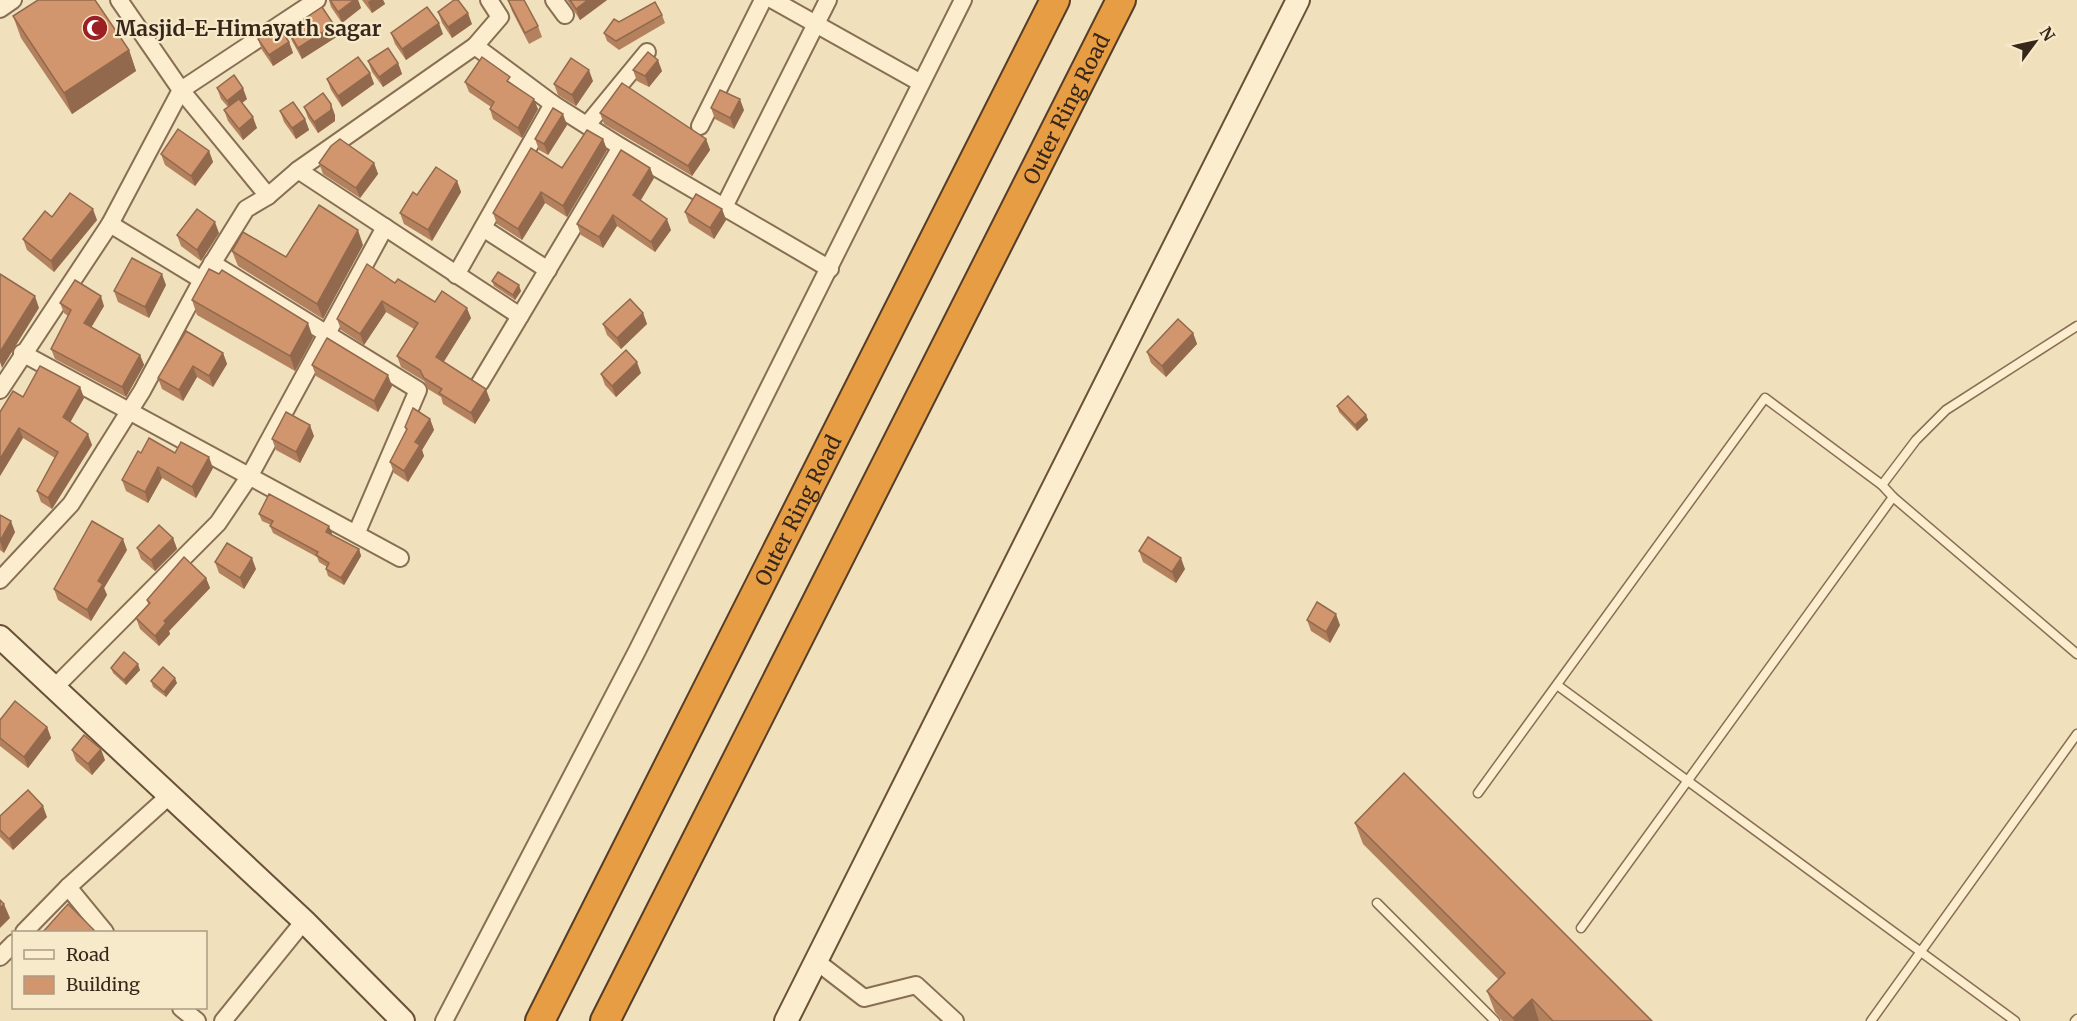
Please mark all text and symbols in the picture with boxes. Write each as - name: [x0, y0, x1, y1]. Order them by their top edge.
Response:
- north arrow: [2005, 12, 2065, 72]
- mosque icon: Masjid-E-Himayath sagar: [80, 13, 110, 43]
- place label: Masjid-E-Himayath sagar: [115, 15, 382, 42]
- text: N: [2036, 23, 2060, 45]
- street label: Outer Ring Road: [1017, 29, 1115, 189]
- street label: Outer Ring Road: [748, 430, 847, 590]
- legend: [12, 931, 207, 1009]
- text: Road: [66, 943, 110, 966]
- text: Building: [66, 973, 140, 996]

